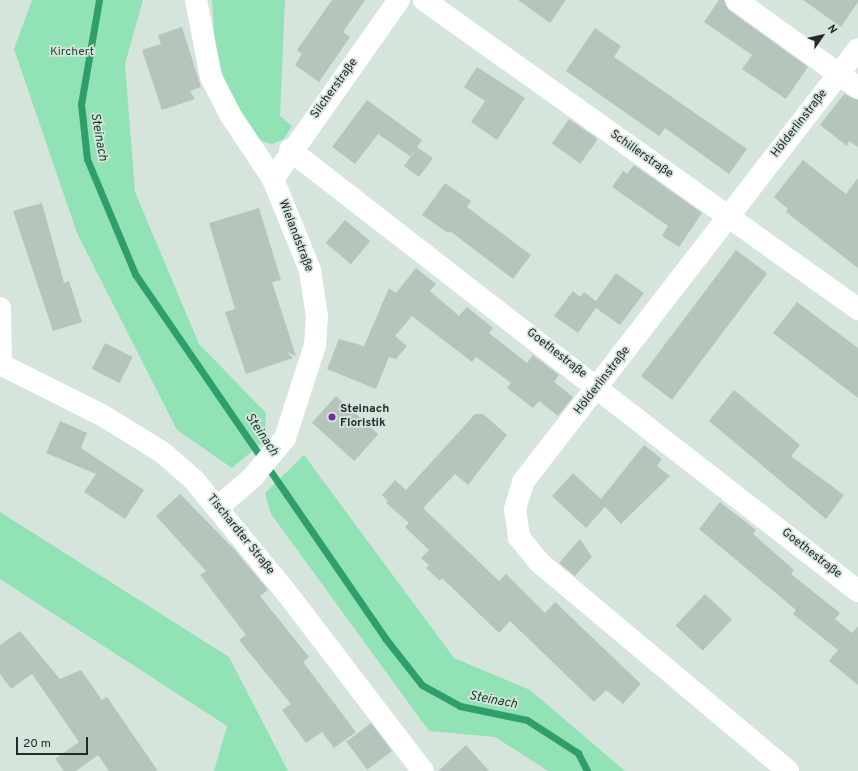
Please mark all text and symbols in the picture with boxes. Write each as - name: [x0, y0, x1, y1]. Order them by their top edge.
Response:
- north arrow: [802, 16, 842, 56]
- text: N: [824, 22, 840, 36]
- park label: Kirchert: [50, 46, 94, 60]
- street label: Silcherstraße: [308, 56, 362, 122]
- street label: Hölderlinstraße: [769, 87, 831, 161]
- water label: Steinach: [86, 112, 110, 162]
- street label: Schillerstraße: [607, 128, 675, 182]
- street label: Wielandstraße: [275, 198, 315, 274]
- street label: Goethestraße: [523, 326, 589, 382]
- street label: Hölderlinstraße: [572, 344, 634, 418]
- place label: Steinach Floristik: [340, 403, 389, 431]
- water label: Steinach: [241, 410, 281, 460]
- marker: Steinach Floristik: [327, 412, 337, 422]
- street label: Tischardter Straße: [203, 492, 277, 578]
- street label: Goethestraße: [778, 526, 844, 582]
- water label: Steinach: [468, 689, 518, 713]
- scale bar: [18, 729, 90, 755]
- text: 20 m: [23, 736, 51, 752]

